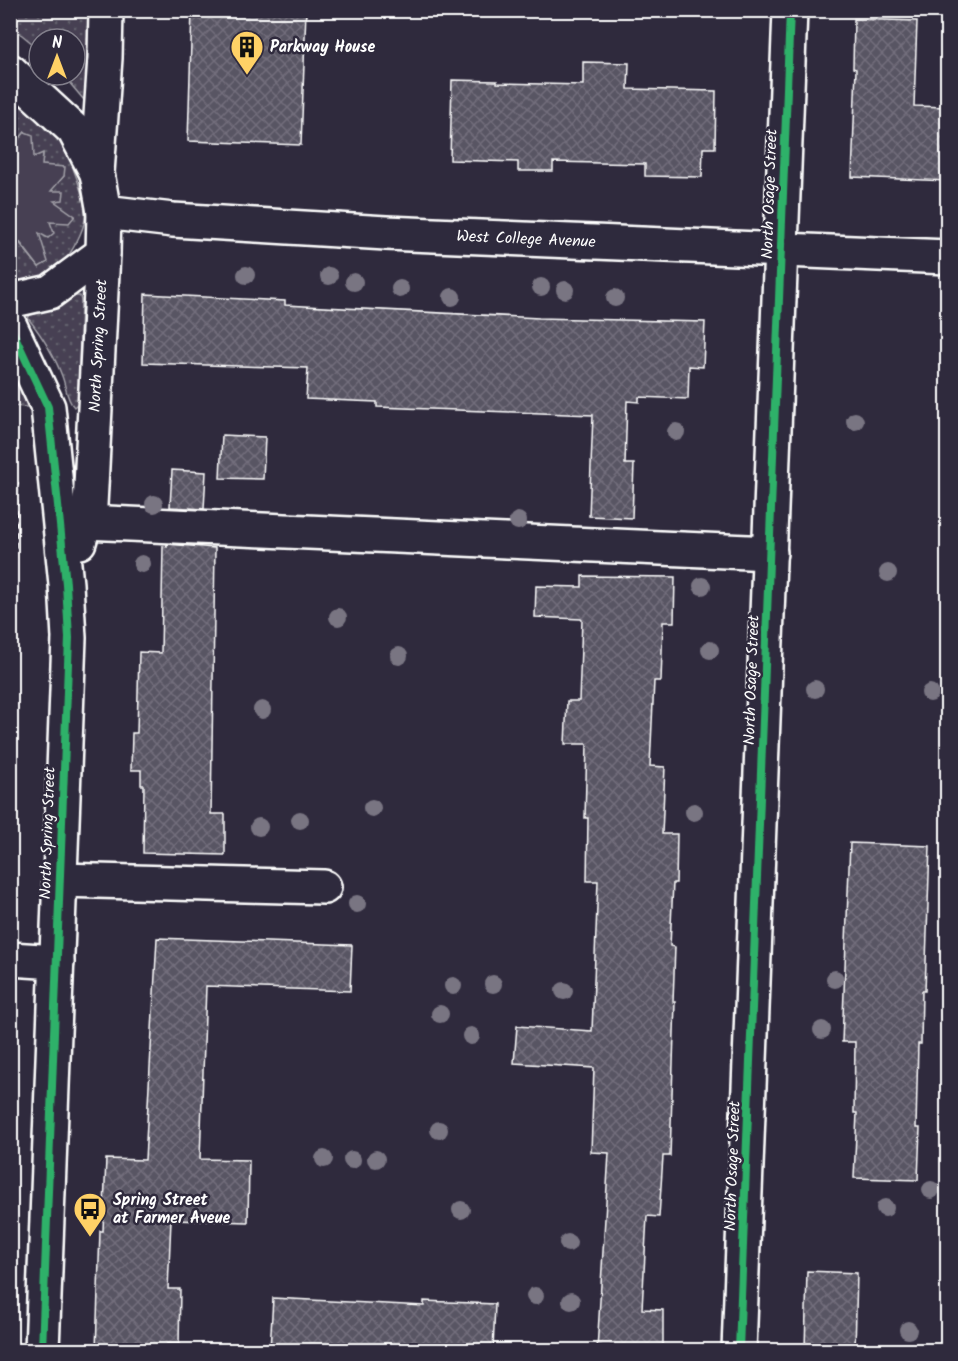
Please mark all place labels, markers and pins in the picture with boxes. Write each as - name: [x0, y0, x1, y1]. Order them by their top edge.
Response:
- building icon: Parkway House: [229, 29, 265, 76]
- place label: Parkway House: [270, 35, 376, 60]
- place label: Spring Street at Farmer Aveue: [113, 1188, 230, 1231]
- bus stop icon: Spring Street at Farmer Aveue: [72, 1191, 108, 1238]

